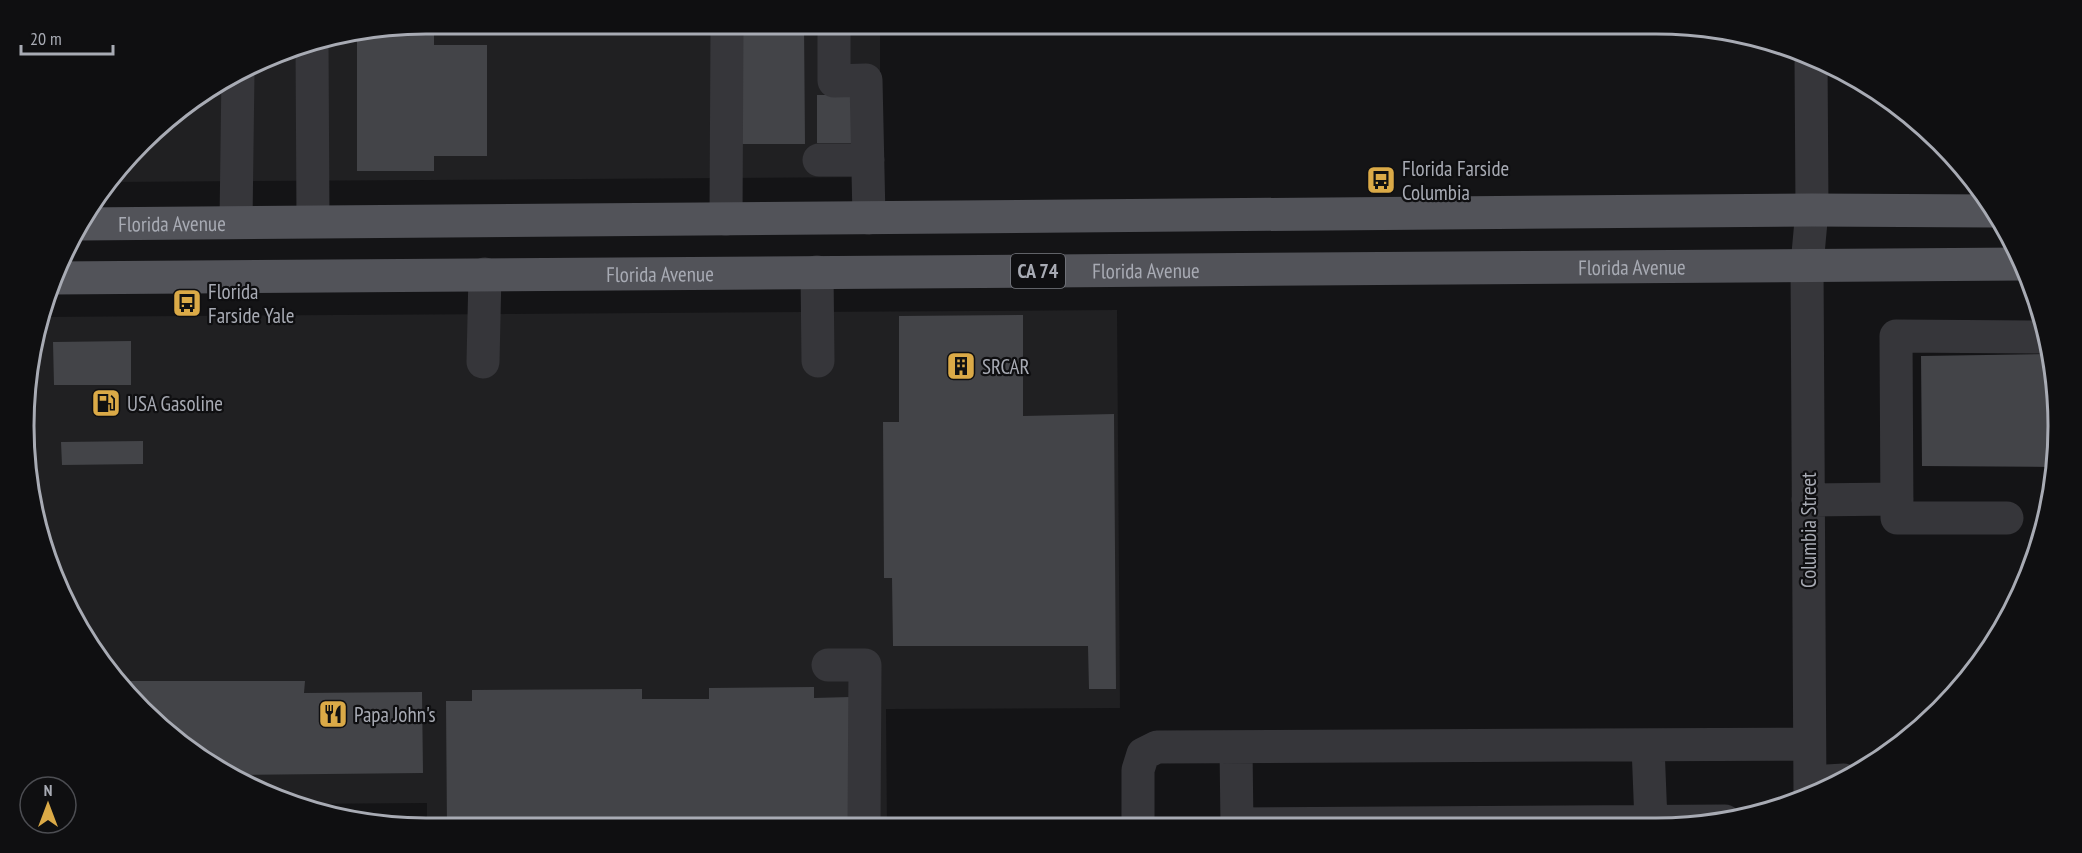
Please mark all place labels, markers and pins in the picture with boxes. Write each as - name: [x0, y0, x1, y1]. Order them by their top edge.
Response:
- place label: Florida Farside Columbia: [1402, 155, 1509, 206]
- bus stop icon: Florida Farside Columbia: [1365, 164, 1397, 196]
- place label: Florida Farside Yale: [208, 278, 295, 329]
- bus stop icon: Florida Farside Yale: [171, 287, 203, 319]
- building icon: SRCAR: [945, 350, 977, 382]
- place label: SRCAR: [982, 353, 1030, 380]
- fuel station icon: USA Gasoline: [90, 387, 122, 419]
- place label: USA Gasoline: [127, 390, 223, 417]
- restaurant icon: Papa John's: [317, 698, 349, 730]
- place label: Papa John's: [354, 701, 436, 728]

